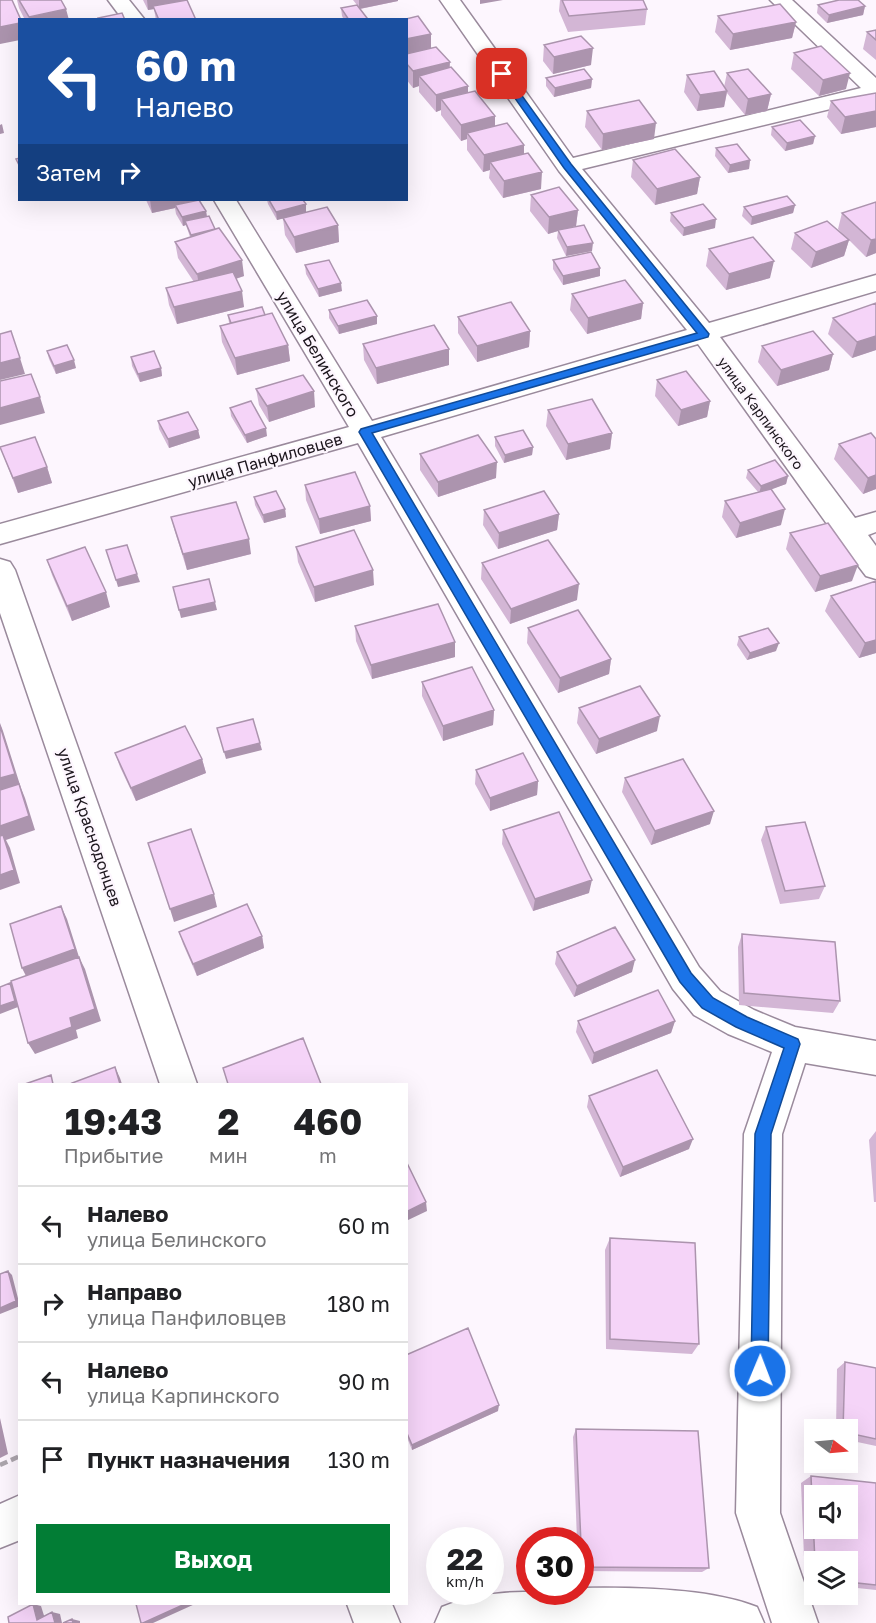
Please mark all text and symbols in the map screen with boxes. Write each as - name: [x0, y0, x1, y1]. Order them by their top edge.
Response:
- text: 60 m: [135, 40, 236, 90]
- icon: left: [36, 42, 114, 120]
- pin: [476, 48, 527, 99]
- icon: arrive: [485, 57, 518, 90]
- text: Налево: [135, 91, 234, 123]
- icon: right: [113, 156, 146, 189]
- text: Затем: [36, 159, 101, 186]
- street label: улица Белинского: [272, 287, 364, 421]
- street label: улица Карпинского: [715, 354, 807, 472]
- street label: улица Панфиловцев: [186, 428, 344, 492]
- street label: улица Краснодонцев: [53, 745, 127, 909]
- text: 19:43: [65, 1100, 162, 1143]
- text: 2: [217, 1100, 239, 1143]
- text: 460: [294, 1100, 362, 1143]
- text: Прибытие: [64, 1143, 163, 1167]
- text: мин: [209, 1143, 248, 1167]
- text: m: [319, 1143, 337, 1167]
- text: Налево: [87, 1200, 169, 1227]
- icon: left: [36, 1209, 69, 1242]
- text: 60 m: [338, 1212, 390, 1239]
- text: улица Белинского: [87, 1227, 266, 1251]
- text: Направо: [87, 1278, 182, 1305]
- icon: right: [36, 1287, 69, 1320]
- text: 180 m: [327, 1290, 390, 1317]
- text: улица Панфиловцев: [87, 1305, 286, 1329]
- position arrow: [728, 1339, 792, 1403]
- text: Налево: [87, 1356, 169, 1383]
- icon: left: [36, 1365, 69, 1398]
- text: 90 m: [338, 1368, 390, 1395]
- text: улица Карпинского: [87, 1383, 279, 1407]
- north arrow: [804, 1419, 858, 1473]
- map controls: [804, 1419, 858, 1605]
- icon: arrive: [36, 1443, 69, 1476]
- text: Пункт назначения: [87, 1446, 290, 1473]
- text: 130 m: [328, 1446, 390, 1473]
- button: sound: [804, 1485, 858, 1539]
- button: Выход: [36, 1524, 390, 1593]
- speed limit sign: 30: [516, 1527, 594, 1605]
- text: 22: [447, 1541, 483, 1577]
- button: layers: [804, 1551, 858, 1605]
- text: km/h: [446, 1572, 484, 1590]

